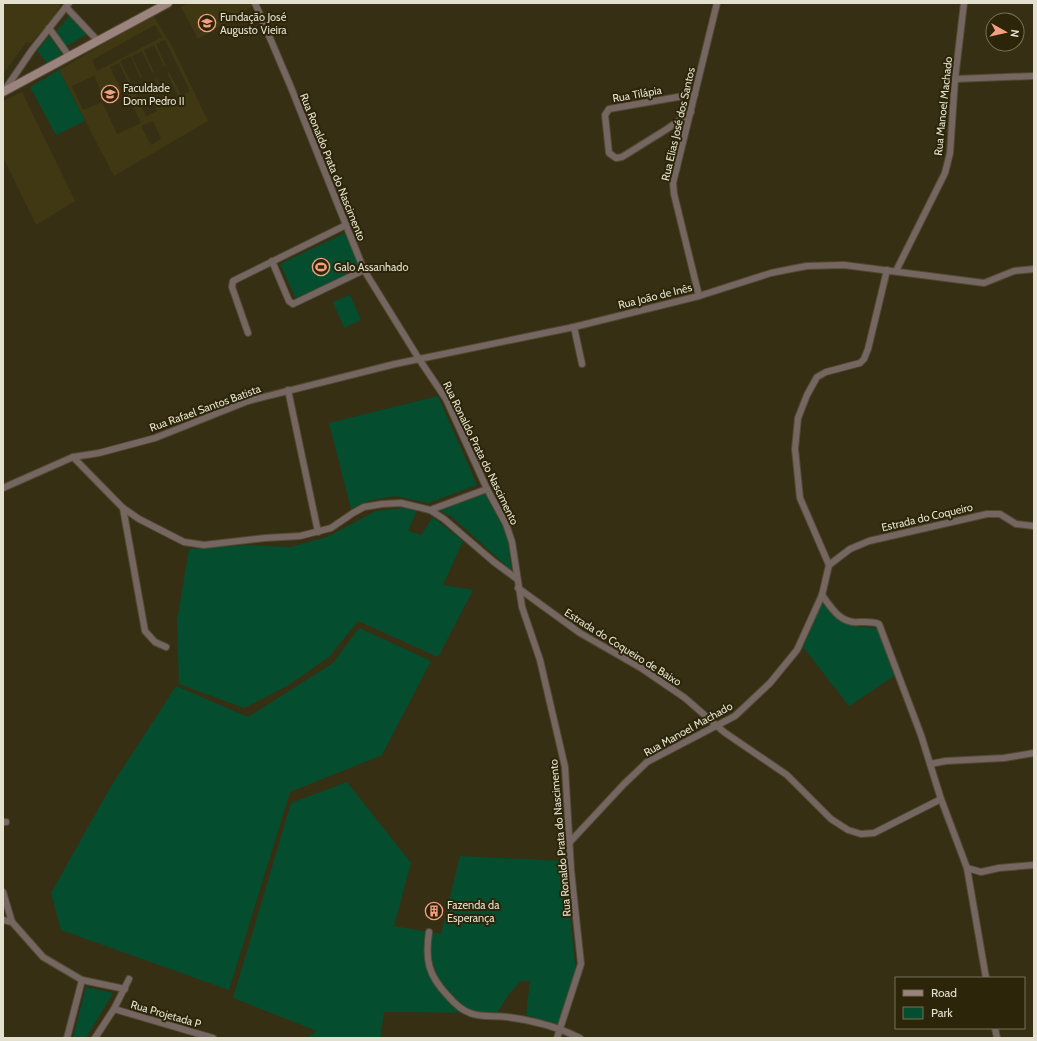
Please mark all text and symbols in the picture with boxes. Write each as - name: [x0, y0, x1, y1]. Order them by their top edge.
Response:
- place label: Fundação José Augusto Vieira: [220, 10, 287, 37]
- north arrow: [985, 12, 1025, 52]
- school or university icon: Fundação José Augusto Vieira: [197, 13, 217, 33]
- text: N: [1007, 29, 1022, 38]
- street label: Rua Manoel Machado: [931, 56, 955, 156]
- street label: Rua Elias José dos Santos: [658, 66, 698, 182]
- place label: Faculdade Dom Pedro II: [123, 81, 184, 108]
- street label: Rua Tilápia: [611, 83, 663, 105]
- school or university icon: Faculdade Dom Pedro II: [100, 84, 120, 104]
- street label: Rua Ronaldo Prata do Nascimento: [297, 91, 369, 243]
- sports icon: Galo Assanhado: [311, 257, 331, 277]
- place label: Galo Assanhado: [334, 260, 408, 274]
- street label: Rua João de Inês: [617, 280, 694, 312]
- street label: Rua Ronaldo Prata do Nascimento: [440, 379, 522, 527]
- street label: Rua Rafael Santos Batista: [148, 381, 263, 435]
- street label: Estrada do Coqueiro: [880, 500, 974, 534]
- street label: Estrada do Coqueiro de Baixo: [562, 605, 684, 689]
- street label: Rua Manoel Machado: [641, 699, 735, 759]
- street label: Rua Ronaldo Prata do Nascimento: [546, 759, 574, 917]
- place label: Fazenda da Esperança: [447, 898, 500, 925]
- building icon: Fazenda da Esperança: [424, 901, 444, 921]
- legend: [895, 977, 1025, 1029]
- text: Road: [931, 985, 957, 1000]
- street label: Rua Projetada P: [129, 997, 204, 1031]
- text: Park: [931, 1005, 953, 1020]

